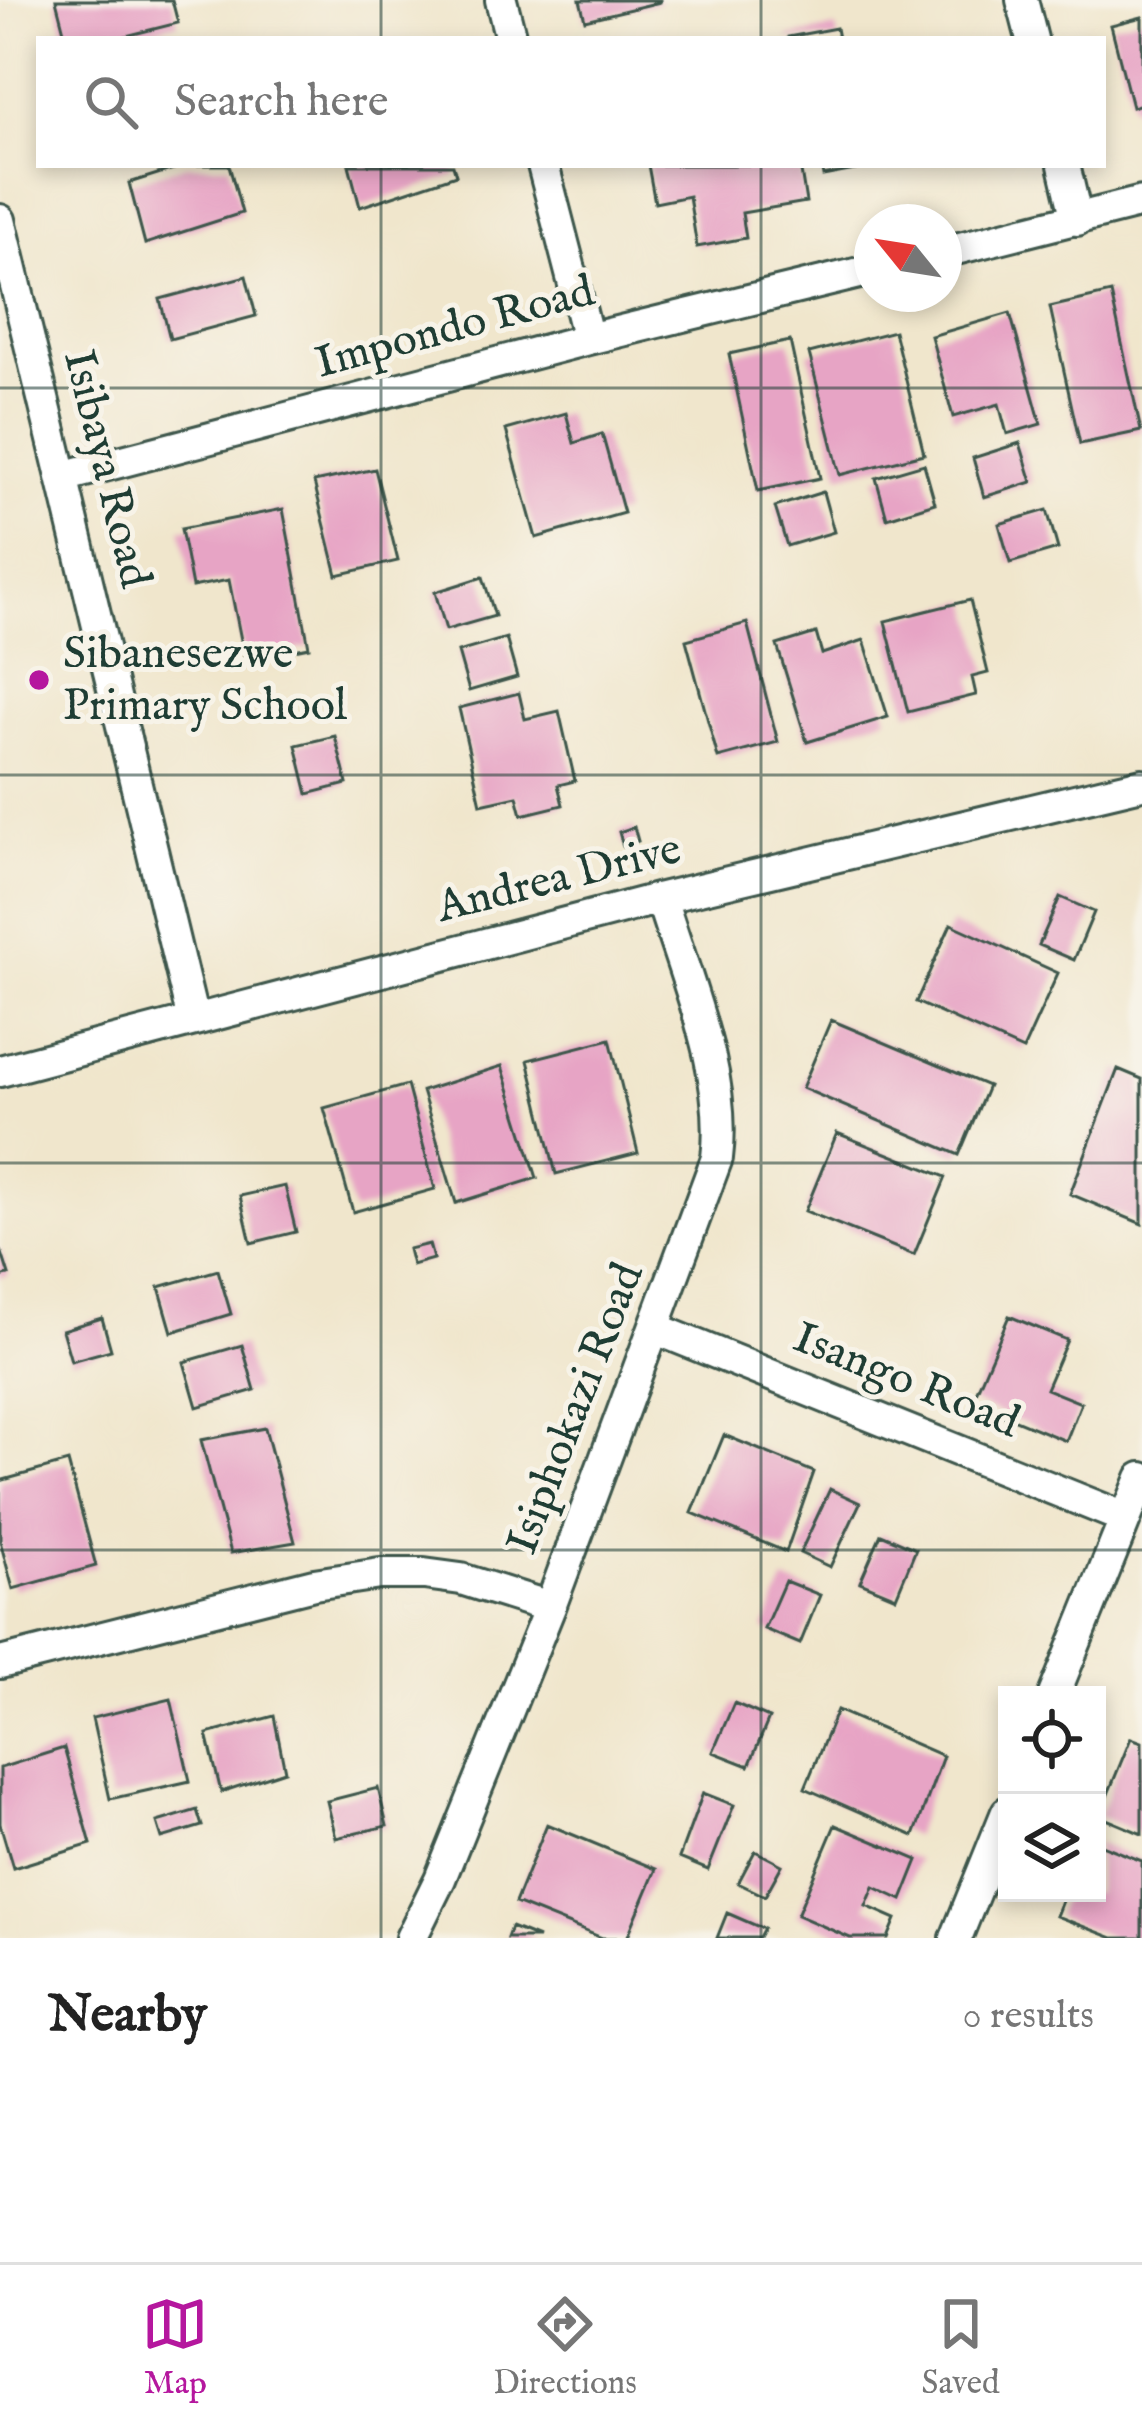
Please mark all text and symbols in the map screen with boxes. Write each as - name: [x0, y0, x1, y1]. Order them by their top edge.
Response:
- search box: [36, 36, 1106, 168]
- icon: search: [78, 69, 144, 135]
- text: Search here: [174, 74, 388, 131]
- north arrow: [854, 204, 962, 312]
- street label: Impondo Road: [309, 263, 602, 393]
- street label: Isibaya Road: [49, 344, 163, 595]
- place label: Sibanesezwe Primary School: [63, 626, 348, 735]
- marker: Sibanesezwe Primary School: [26, 667, 52, 693]
- street label: Andrea Drive: [430, 821, 687, 937]
- street label: Isiphokazi Road: [494, 1255, 658, 1563]
- street label: Isango Road: [785, 1310, 1028, 1452]
- map controls: [998, 1686, 1106, 1902]
- button: locate: [998, 1686, 1106, 1794]
- button: layers: [998, 1794, 1106, 1902]
- text: Nearby: [48, 1984, 207, 2049]
- text: 0 results: [962, 1992, 1094, 2041]
- tab: Map: [142, 2291, 208, 2405]
- tab: Directions: [493, 2291, 637, 2405]
- tab: Saved: [922, 2291, 1000, 2405]

